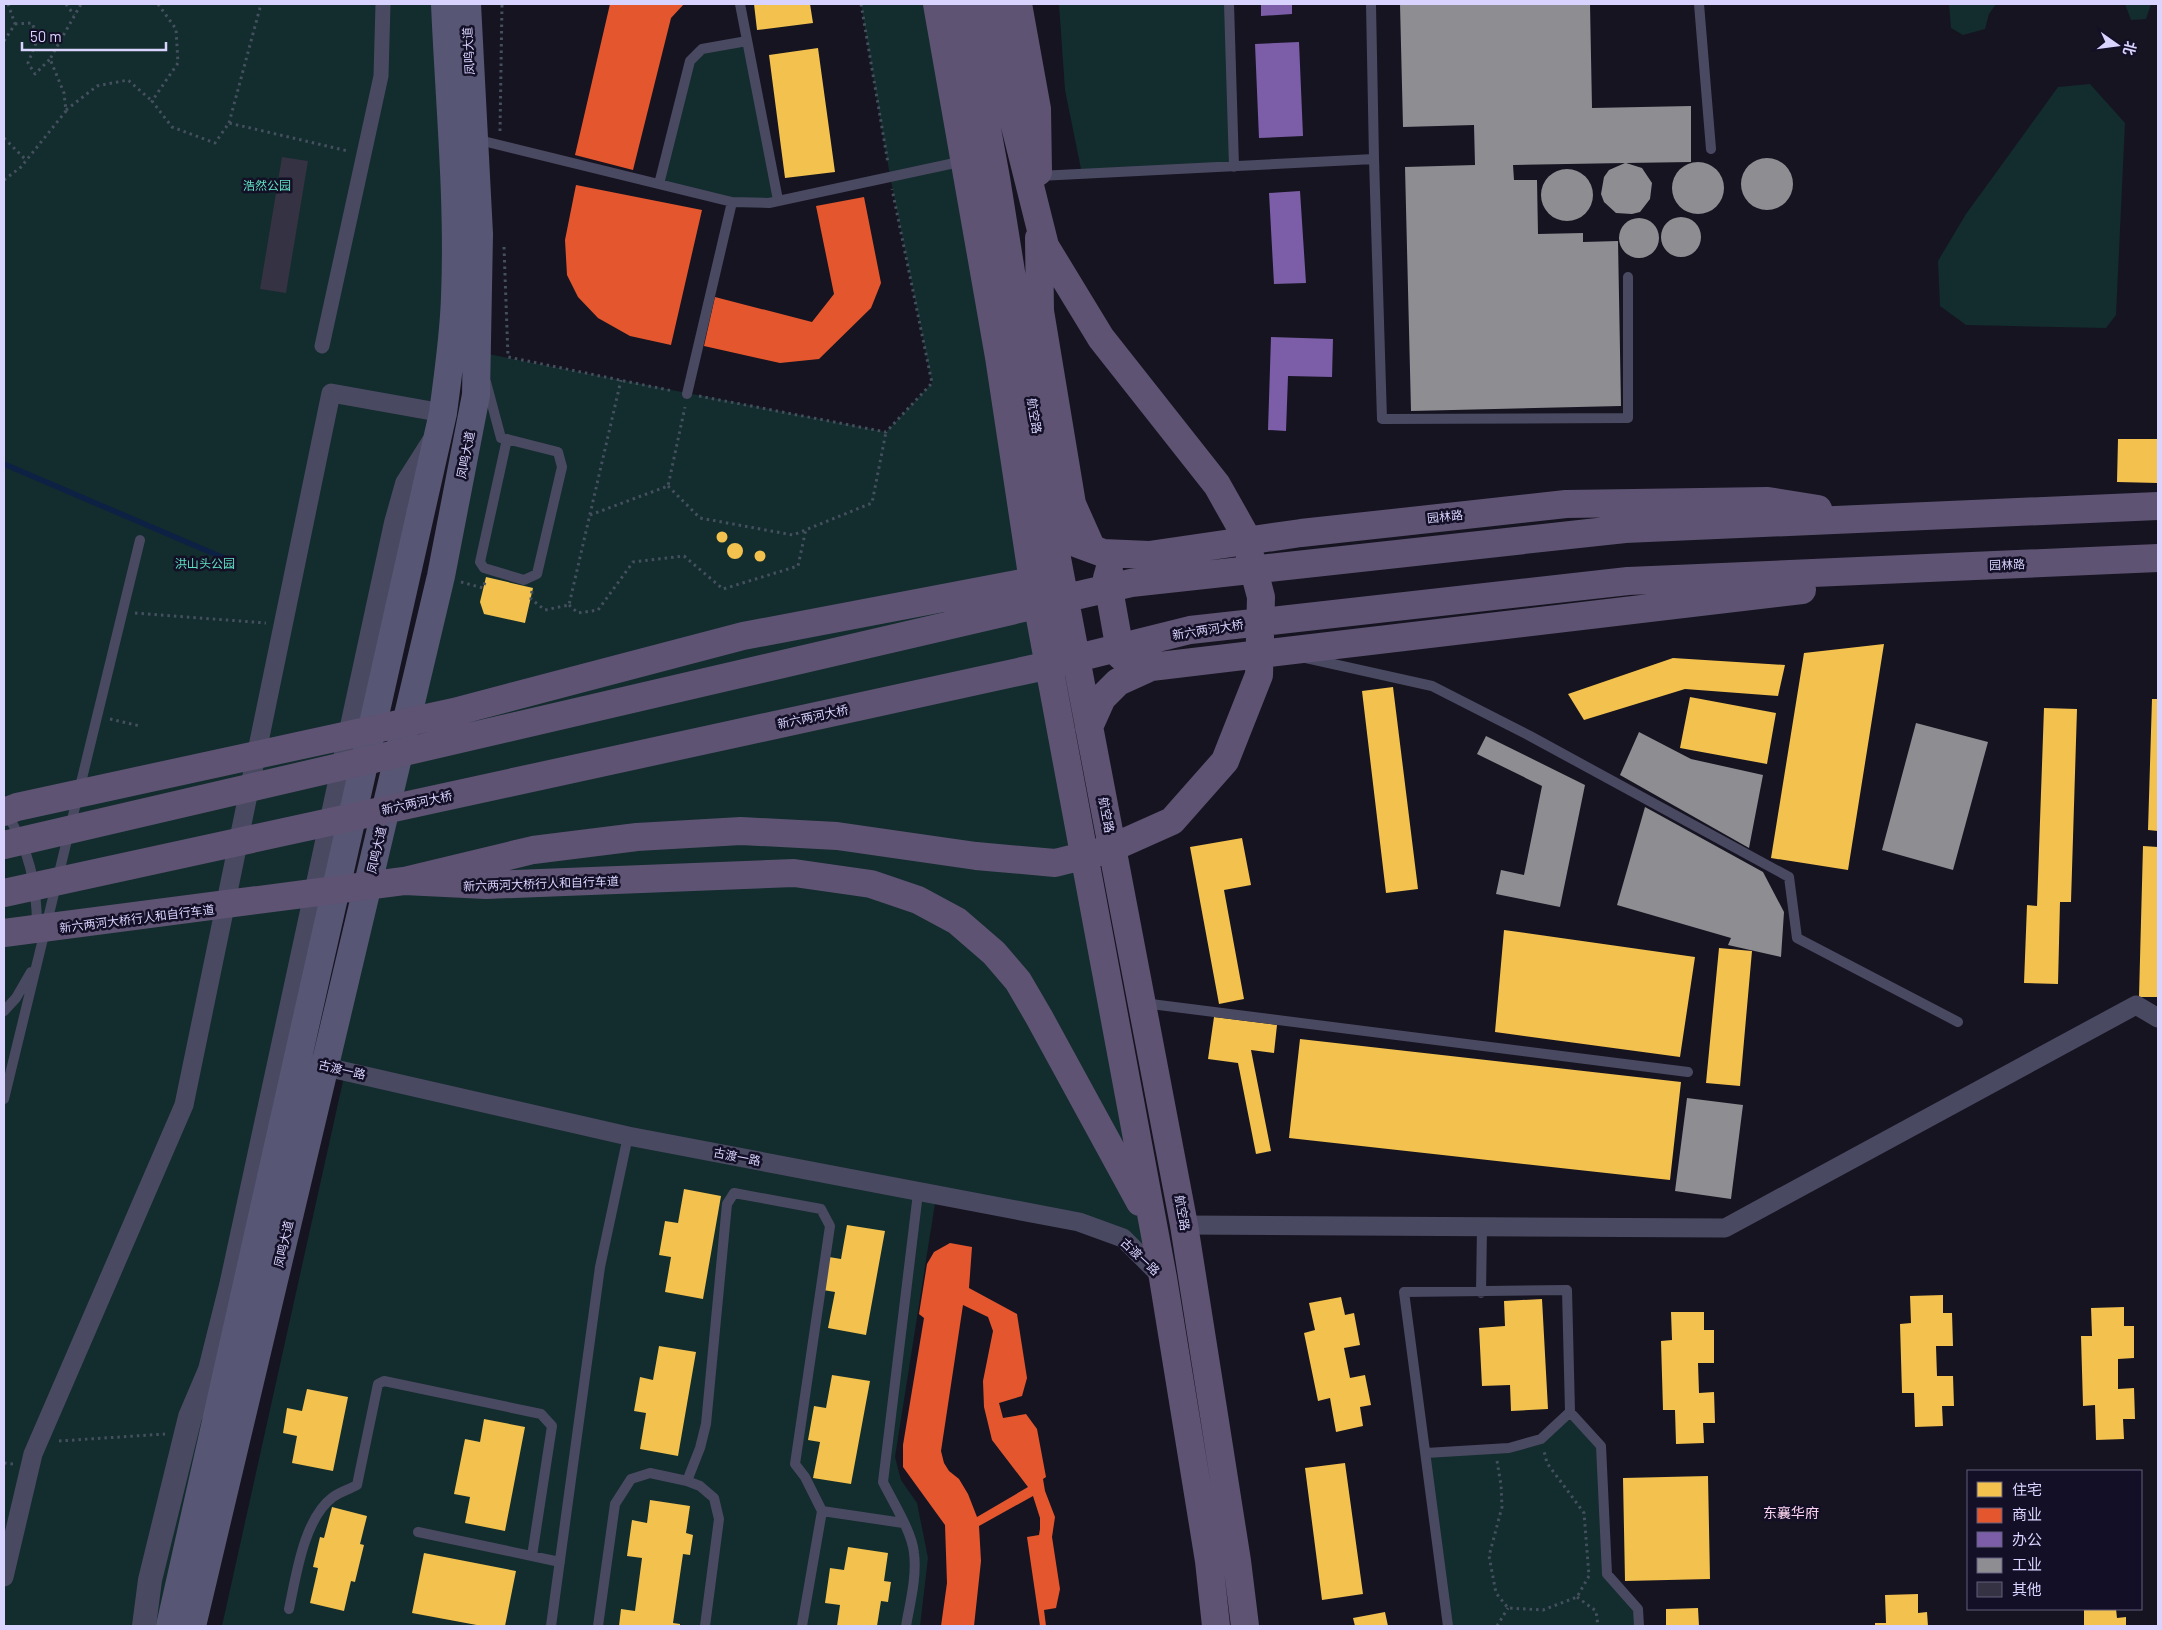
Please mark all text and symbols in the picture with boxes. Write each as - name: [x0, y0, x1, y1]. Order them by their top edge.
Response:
- scale bar: [22, 20, 166, 52]
- north arrow: [2092, 20, 2142, 70]
- text: 50 m: [30, 27, 62, 45]
- street label: 凤鸣大道: [460, 27, 476, 75]
- text: 北: [2120, 39, 2140, 57]
- park label: 浩然公园: [243, 178, 291, 192]
- street label: 航空路: [1025, 397, 1045, 435]
- street label: 凤鸣大道: [454, 430, 476, 480]
- street label: 园林路: [1426, 507, 1464, 525]
- park label: 洪山头公园: [175, 556, 235, 570]
- street label: 园林路: [1989, 556, 2025, 572]
- street label: 新六两河大桥: [1171, 616, 1245, 642]
- street label: 新六两河大桥: [776, 702, 849, 730]
- street label: 新六两河大桥: [380, 788, 453, 816]
- street label: 航空路: [1097, 796, 1117, 834]
- street label: 凤鸣大道: [364, 825, 388, 875]
- street label: 新六两河大桥行人和自行车道: [463, 873, 619, 893]
- street label: 新六两河大桥行人和自行车道: [59, 902, 215, 934]
- street label: 古渡一路: [317, 1057, 367, 1081]
- street label: 古渡一路: [712, 1145, 762, 1167]
- street label: 航空路: [1173, 1194, 1193, 1232]
- street label: 凤鸣大道: [271, 1219, 295, 1269]
- street label: 古渡一路: [1118, 1235, 1163, 1278]
- legend: [1967, 1470, 2142, 1610]
- text: 住宅: [2012, 1480, 2042, 1498]
- district label: 东襄华府: [1763, 1504, 1819, 1521]
- text: 商业: [2012, 1505, 2042, 1523]
- text: 办公: [2012, 1530, 2042, 1548]
- text: 工业: [2012, 1555, 2042, 1573]
- text: 其他: [2012, 1580, 2042, 1598]

